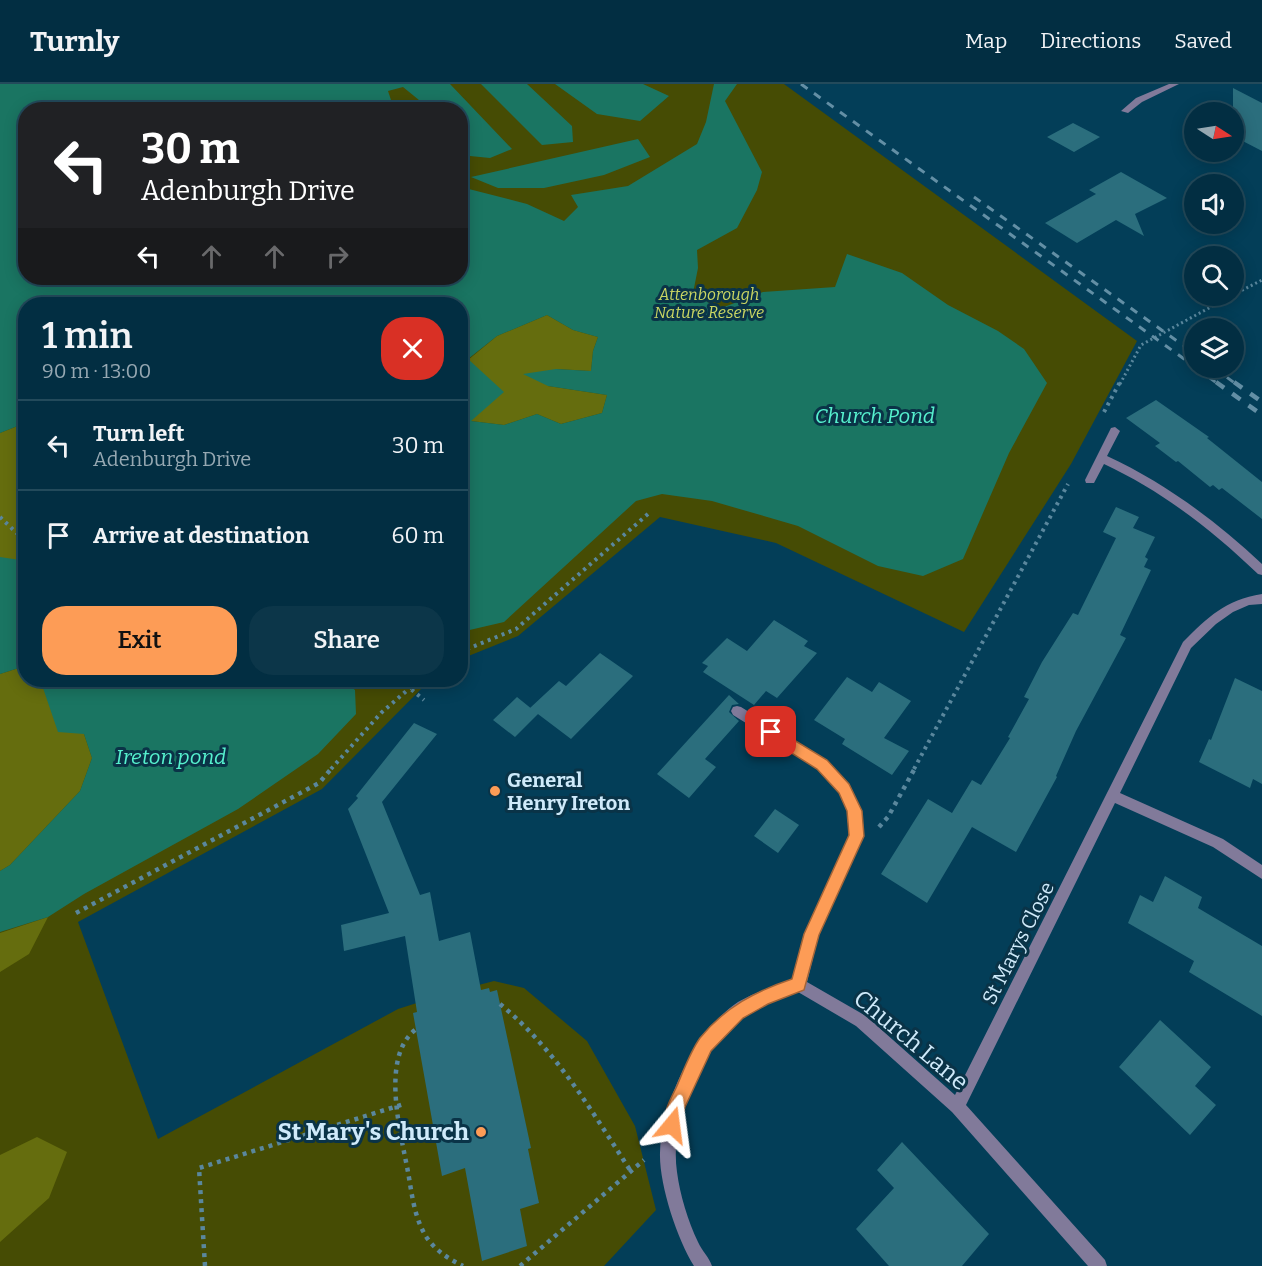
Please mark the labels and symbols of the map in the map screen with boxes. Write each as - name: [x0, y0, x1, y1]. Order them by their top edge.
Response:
- north arrow: [1184, 102, 1244, 162]
- park label: Attenborough Nature Reserve: [654, 285, 764, 322]
- water label: Church Pond: [815, 403, 935, 429]
- pin: [745, 706, 796, 757]
- water label: Ireton pond: [116, 744, 226, 770]
- place label: General Henry Ireton: [507, 768, 630, 815]
- marker: General Henry Ireton: [488, 784, 502, 798]
- street label: St Marys Close: [977, 878, 1059, 1008]
- street label: Church Lane: [848, 984, 974, 1096]
- position arrow: [640, 1093, 704, 1157]
- place label: St Mary's Church: [278, 1118, 469, 1146]
- marker: St Mary's Church: [474, 1125, 488, 1139]

